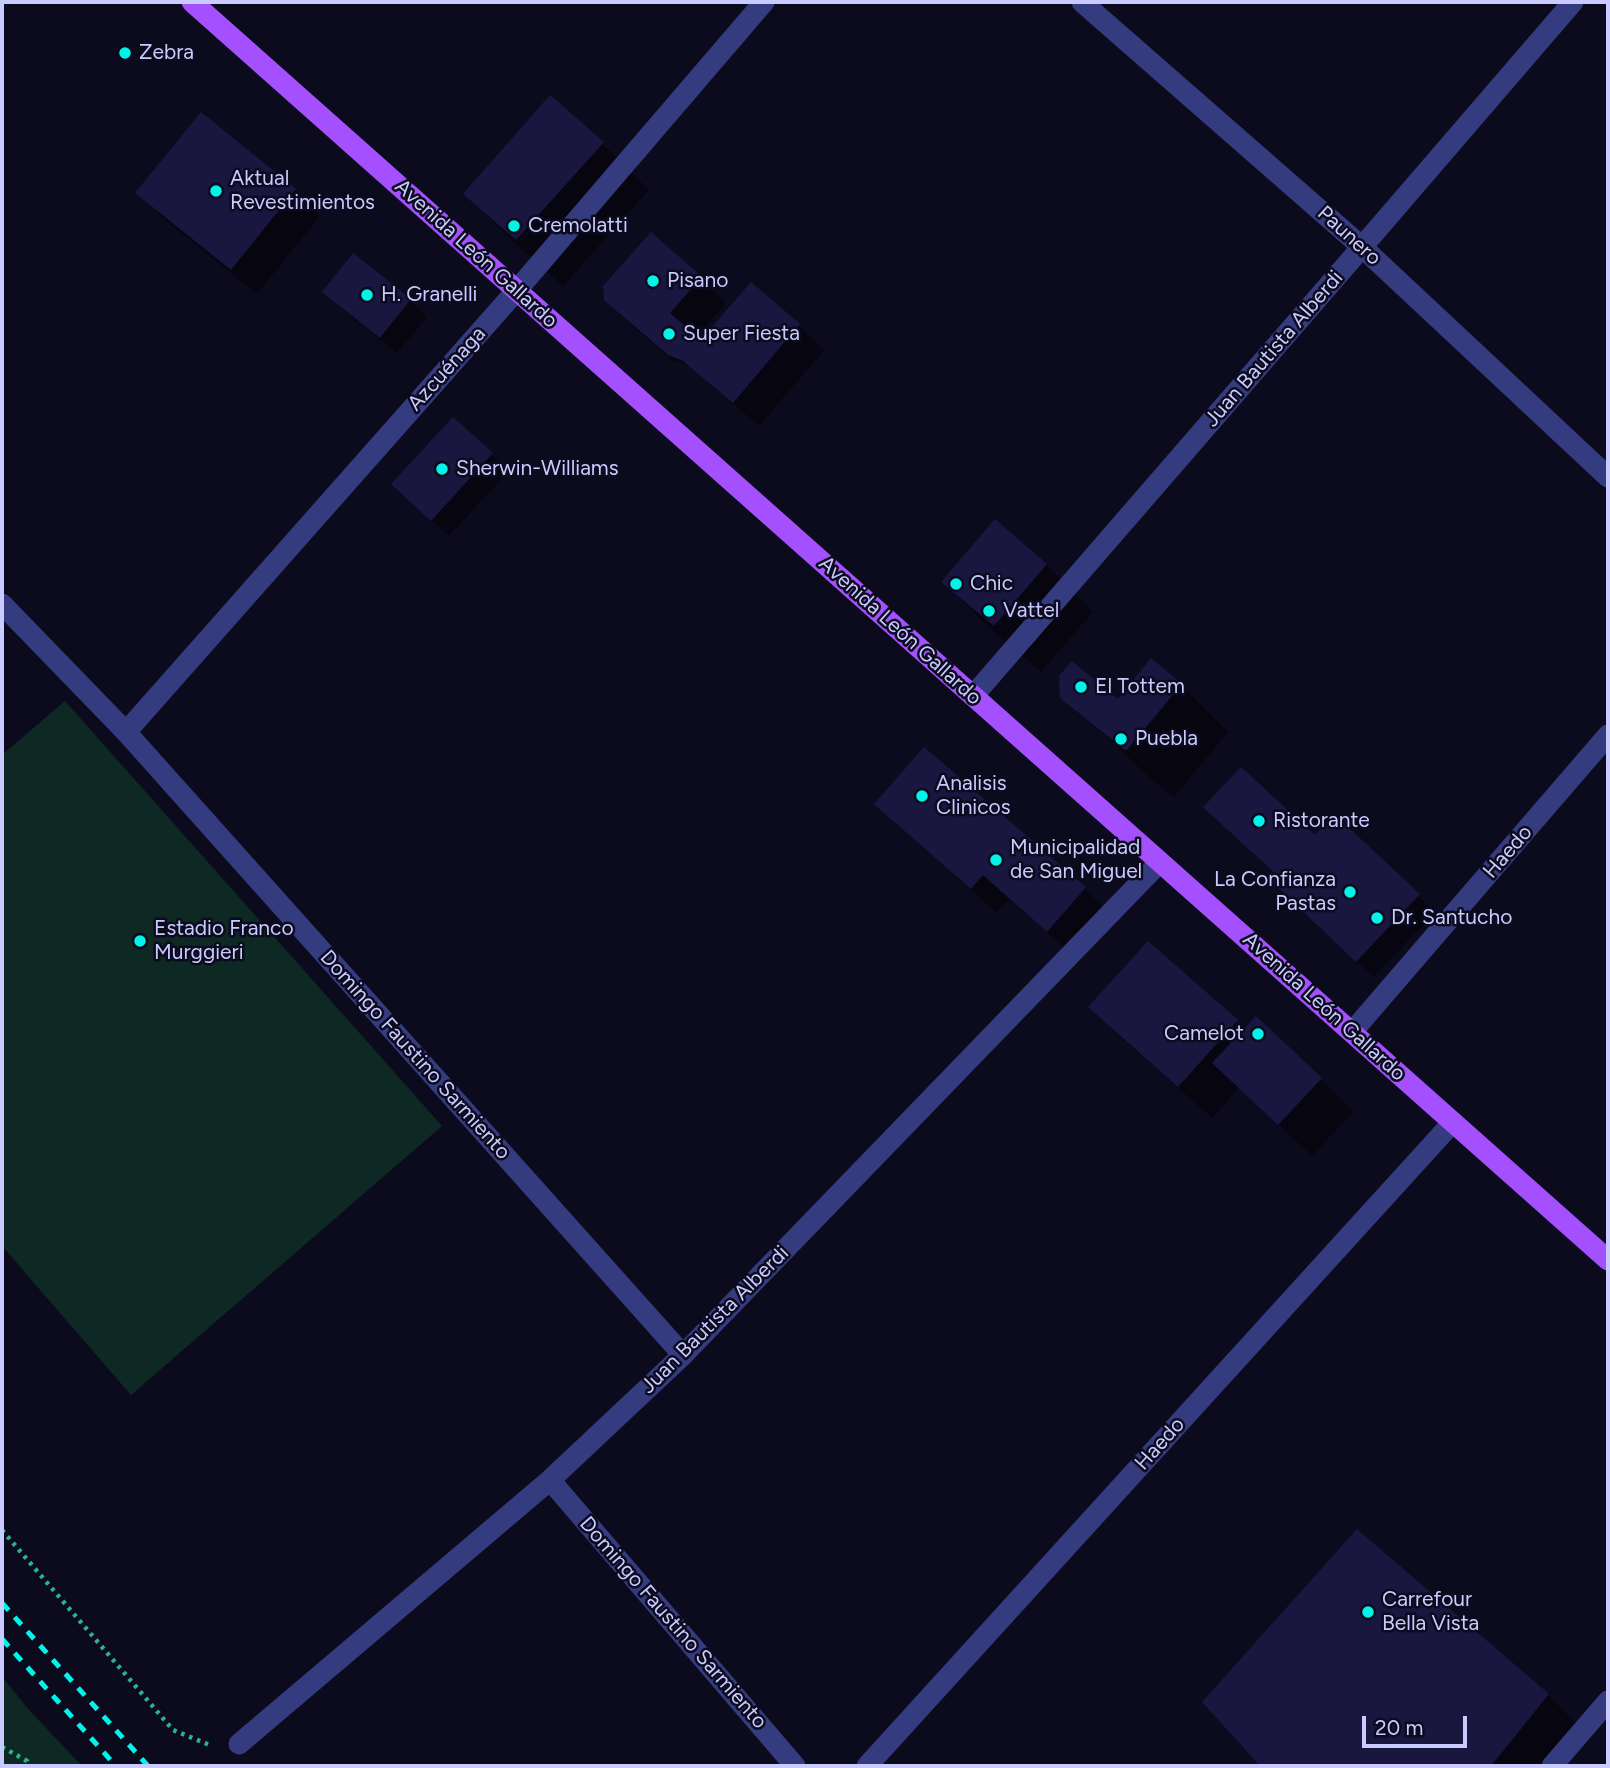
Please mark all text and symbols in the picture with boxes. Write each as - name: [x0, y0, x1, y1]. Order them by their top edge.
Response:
- place label: Zebra: [139, 40, 194, 66]
- marker: Zebra: [117, 45, 133, 61]
- place label: Aktual Revestimientos: [230, 166, 375, 216]
- street label: Avenida León Gallardo: [389, 174, 563, 334]
- marker: Aktual Revestimientos: [208, 183, 224, 199]
- street label: Paunero: [1312, 201, 1386, 271]
- place label: Cremolatti: [528, 213, 628, 239]
- marker: Cremolatti: [506, 218, 522, 234]
- street label: Juan Bautista Alberdi: [1199, 266, 1349, 432]
- place label: Pisano: [667, 268, 728, 294]
- marker: Pisano: [645, 273, 661, 289]
- place label: H. Granelli: [381, 282, 477, 308]
- marker: H. Granelli: [359, 287, 375, 303]
- place label: Super Fiesta: [683, 321, 800, 347]
- street label: Azcuénaga: [403, 322, 491, 416]
- marker: Super Fiesta: [661, 326, 677, 342]
- place label: Sherwin-Williams: [456, 456, 618, 482]
- marker: Sherwin-Williams: [434, 461, 450, 477]
- street label: Avenida León Gallardo: [813, 551, 987, 711]
- place label: Chic: [970, 571, 1013, 597]
- marker: Chic: [948, 576, 964, 592]
- place label: Vattel: [1003, 598, 1059, 624]
- marker: Vattel: [981, 603, 997, 619]
- place label: El Tottem: [1095, 674, 1185, 700]
- marker: El Tottem: [1073, 679, 1089, 695]
- place label: Puebla: [1135, 726, 1198, 752]
- marker: Puebla: [1113, 731, 1129, 747]
- place label: Analisis Clinicos: [936, 771, 1011, 821]
- marker: Analisis Clinicos: [914, 788, 930, 804]
- place label: Ristorante: [1273, 808, 1370, 834]
- marker: Ristorante: [1251, 813, 1267, 829]
- street label: Haedo: [1478, 820, 1538, 884]
- place label: Municipalidad de San Miguel: [1010, 835, 1142, 885]
- marker: Municipalidad de San Miguel: [988, 852, 1004, 868]
- place label: La Confianza Pastas: [1214, 867, 1336, 917]
- marker: La Confianza Pastas: [1342, 884, 1358, 900]
- place label: Dr. Santucho: [1391, 905, 1512, 931]
- marker: Dr. Santucho: [1369, 910, 1385, 926]
- place label: Estadio Franco Murggieri: [154, 916, 294, 966]
- street label: Avenida León Gallardo: [1237, 927, 1411, 1087]
- marker: Estadio Franco Murggieri: [132, 933, 148, 949]
- street label: Domingo Faustino Sarmiento: [314, 945, 516, 1165]
- place label: Camelot: [1164, 1021, 1244, 1047]
- marker: Camelot: [1250, 1026, 1266, 1042]
- street label: Juan Bautista Alberdi: [636, 1241, 794, 1399]
- street label: Haedo: [1130, 1412, 1190, 1476]
- street label: Domingo Faustino Sarmiento: [574, 1512, 772, 1734]
- place label: Carrefour Bella Vista: [1382, 1587, 1479, 1637]
- marker: Carrefour Bella Vista: [1360, 1604, 1376, 1620]
- scale bar: [1365, 1702, 1470, 1746]
- text: 20 m: [1375, 1715, 1423, 1740]

